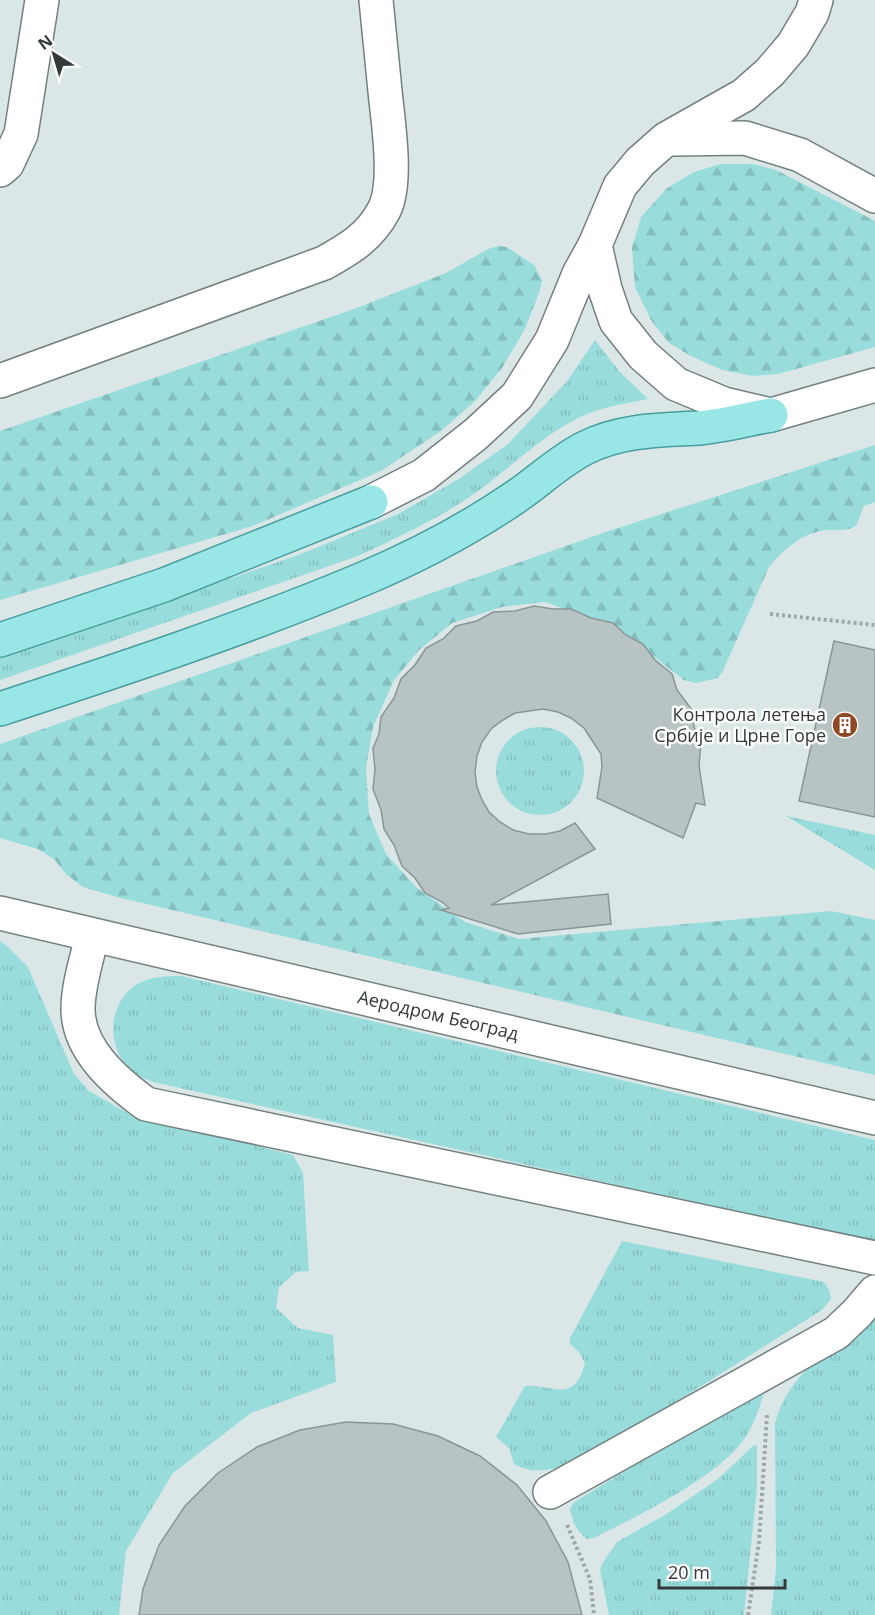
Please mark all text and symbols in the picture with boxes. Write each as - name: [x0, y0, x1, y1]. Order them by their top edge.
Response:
- north arrow: [24, 24, 84, 84]
- text: N: [33, 29, 57, 55]
- place label: Контрола летења Србије и Црне Горе: [654, 702, 826, 747]
- building icon: Контрола летења Србије и Црне Горе: [830, 710, 860, 740]
- street label: Аеродром Београд: [356, 984, 521, 1045]
- scale bar: [659, 1552, 785, 1590]
- text: 20 m: [668, 1560, 710, 1584]

